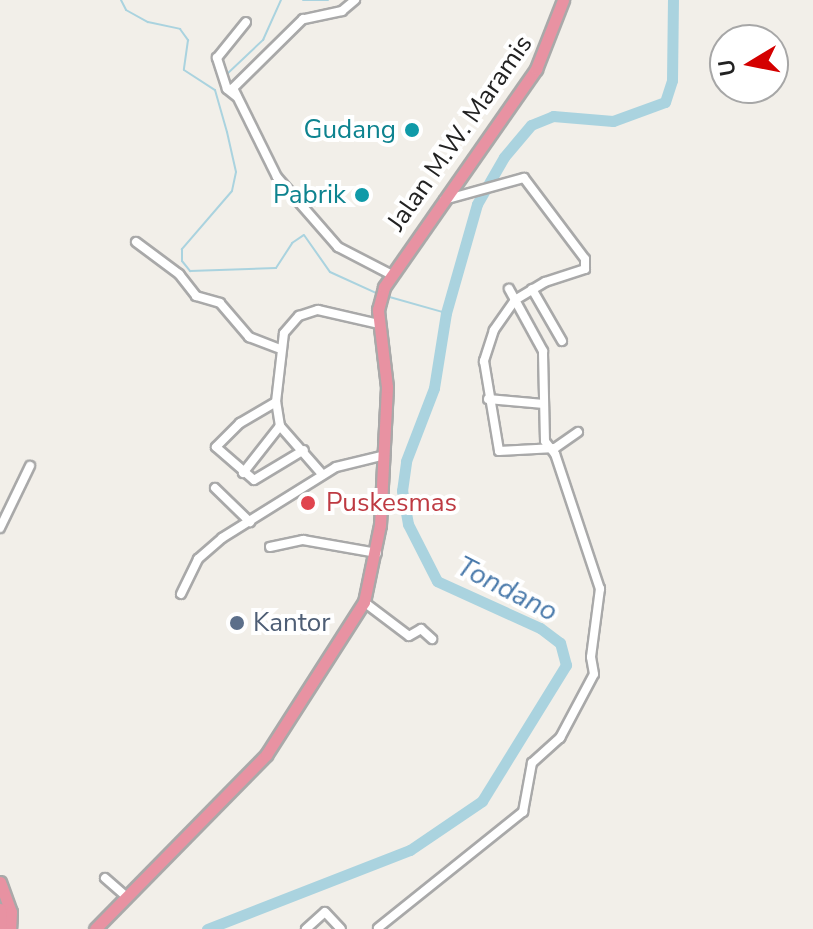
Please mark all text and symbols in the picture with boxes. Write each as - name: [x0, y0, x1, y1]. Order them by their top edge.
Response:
- north arrow: [709, 24, 789, 104]
- street label: Jalan M.W. Maramis: [381, 29, 539, 237]
- text: U: [711, 57, 744, 78]
- place label: Gudang: [304, 114, 396, 146]
- marker: Gudang: [403, 121, 421, 139]
- place label: Pabrik: [273, 179, 346, 211]
- marker: Pabrik: [353, 186, 371, 204]
- place label: Puskesmas: [326, 487, 457, 519]
- marker: Puskesmas: [297, 492, 319, 514]
- water label: Tondano: [451, 549, 563, 629]
- place label: Kantor: [253, 607, 331, 639]
- marker: Kantor: [228, 614, 246, 632]

